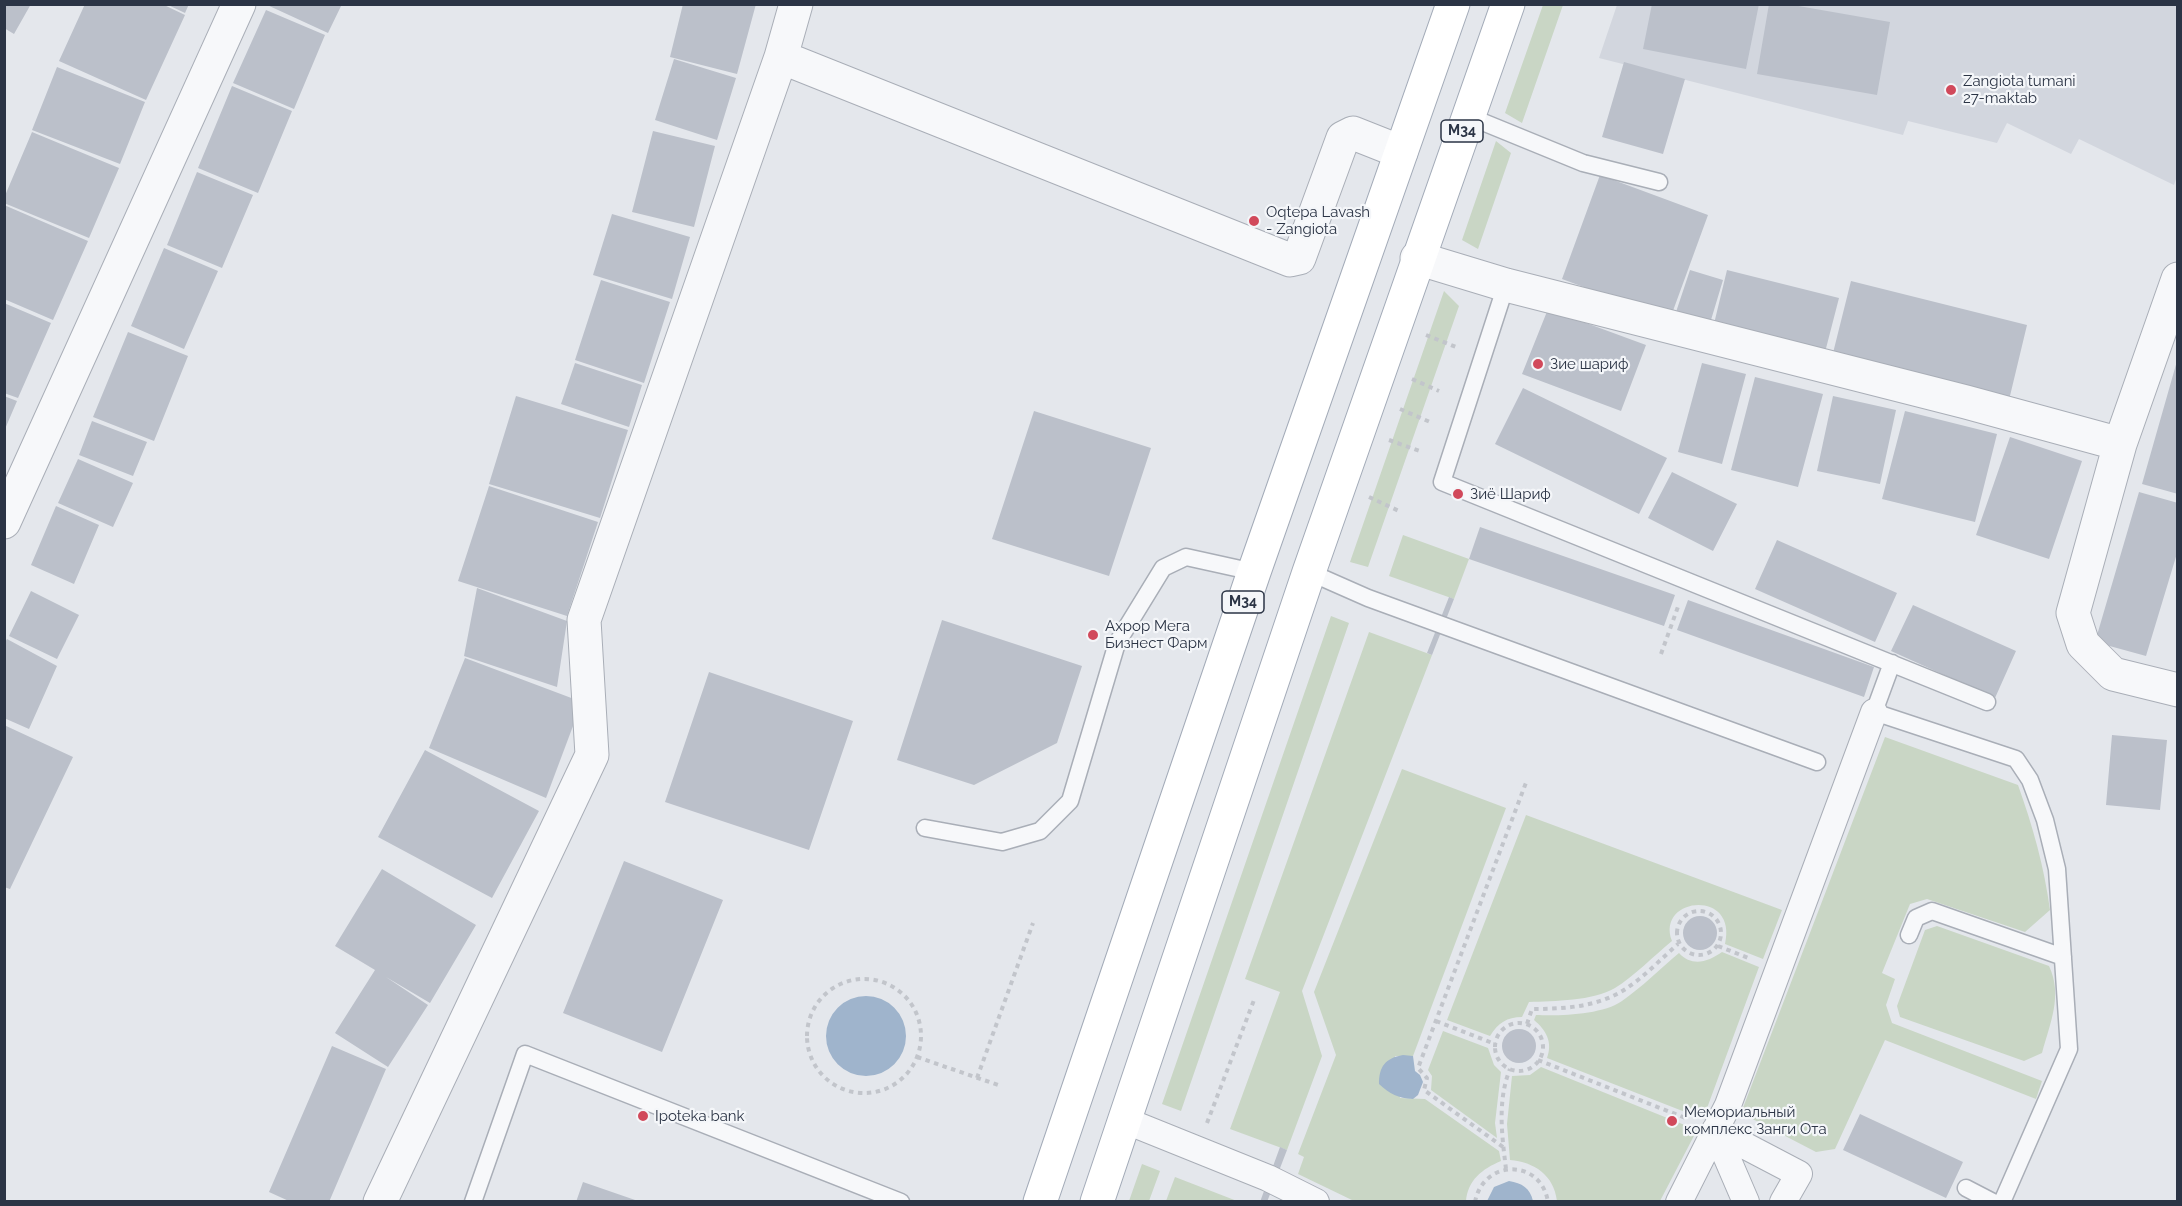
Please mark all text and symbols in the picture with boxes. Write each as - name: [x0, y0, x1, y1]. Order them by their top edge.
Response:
- place label: Zangiota tumani 27-maktab: [1963, 72, 2076, 107]
- marker: Zangiota tumani 27-maktab: [1944, 83, 1958, 97]
- road number: M34: [1441, 120, 1483, 142]
- place label: Oqtepa Lavash - Zangiota: [1266, 203, 1370, 238]
- marker: Oqtepa Lavash - Zangiota: [1247, 214, 1261, 228]
- place label: Зие шариф: [1550, 355, 1628, 373]
- marker: Зие шариф: [1531, 357, 1545, 371]
- place label: Зиё Шариф: [1470, 485, 1551, 503]
- marker: Зиё Шариф: [1451, 487, 1465, 501]
- road number: M34: [1222, 591, 1264, 613]
- place label: Ахрор Мега Бизнест Фарм: [1105, 617, 1207, 652]
- marker: Ахрор Мега Бизнест Фарм: [1086, 628, 1100, 642]
- place label: Мемориальный комплекс Занги Ота: [1684, 1103, 1827, 1138]
- place label: Ipoteka bank: [655, 1107, 745, 1125]
- marker: Ipoteka bank: [636, 1109, 650, 1123]
- marker: Мемориальный комплекс Занги Ота: [1665, 1114, 1679, 1128]

